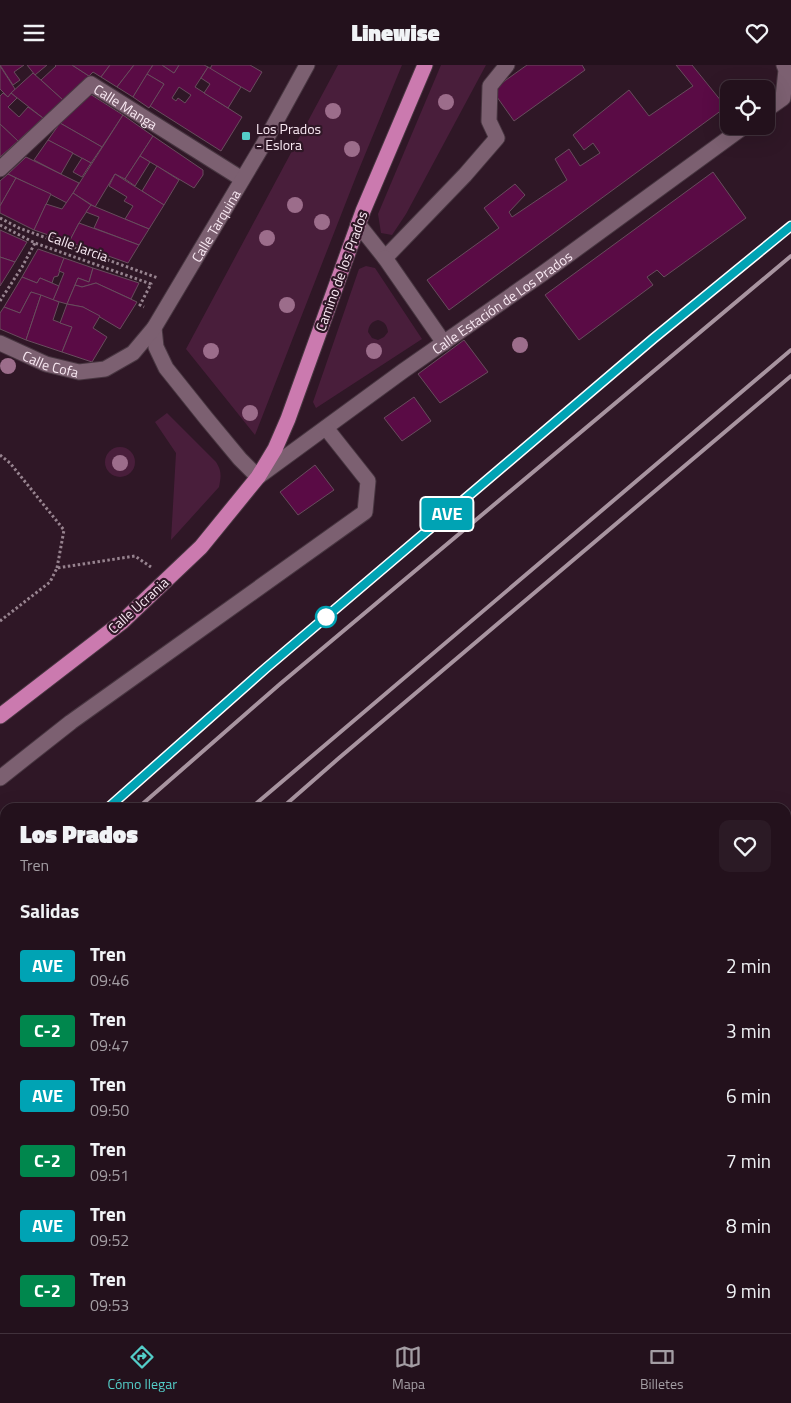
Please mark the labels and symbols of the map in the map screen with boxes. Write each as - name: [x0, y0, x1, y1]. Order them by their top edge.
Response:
- street label: Calle Manga: [90, 78, 162, 134]
- place label: Los Prados - Eslora: [256, 118, 321, 155]
- marker: Los Prados - Eslora: [240, 130, 252, 142]
- street label: Calle Tarquina: [185, 185, 245, 266]
- street label: Camino de los Prados: [309, 208, 373, 334]
- street label: Calle Jarcia: [45, 225, 111, 267]
- street label: Calle Estación de Los Prados: [427, 245, 576, 359]
- street label: Calle Cofa: [19, 344, 81, 382]
- line badge: AVE: [418, 498, 476, 530]
- street label: Calle Ucrania: [103, 572, 173, 638]
- unlabelled marker: [315, 606, 337, 628]

